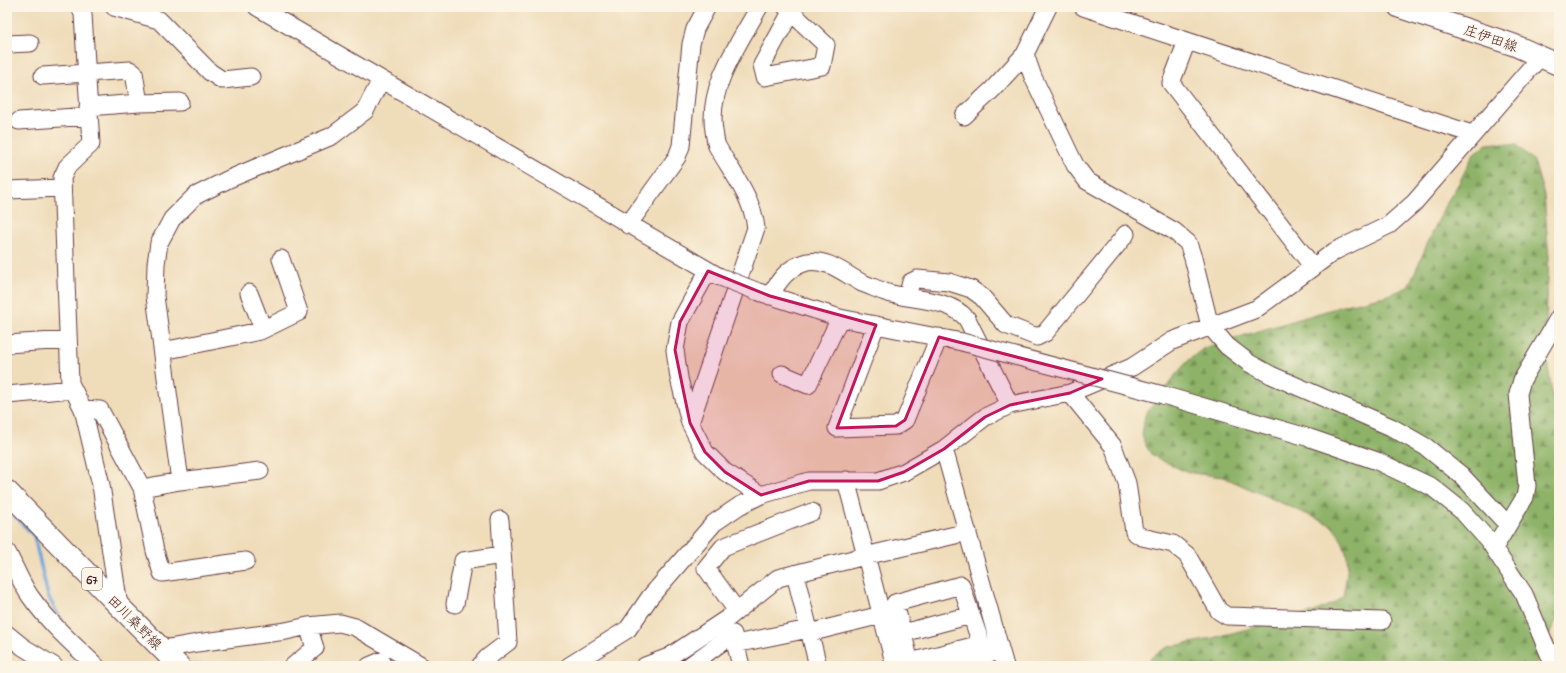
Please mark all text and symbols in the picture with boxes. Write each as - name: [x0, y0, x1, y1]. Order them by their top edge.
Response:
- street label: 庄伊田線: [1461, 20, 1520, 58]
- road number: 67: [82, 568, 102, 590]
- street label: 田川桑野線: [102, 591, 166, 655]

